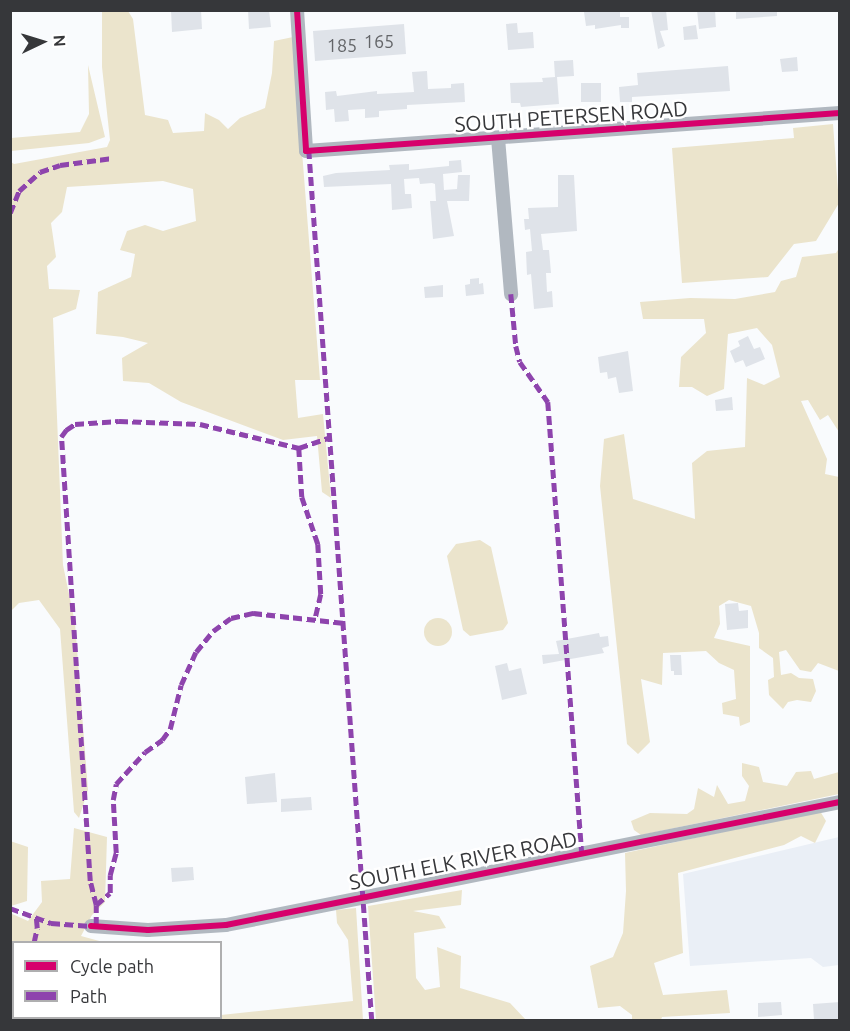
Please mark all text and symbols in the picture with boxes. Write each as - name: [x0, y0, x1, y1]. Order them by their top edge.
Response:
- north arrow: [12, 12, 72, 72]
- house number: 165: [364, 30, 394, 52]
- text: N: [51, 34, 69, 47]
- house number: 185: [327, 34, 357, 56]
- street label: SOUTH PETERSEN ROAD: [453, 95, 689, 137]
- street label: SOUTH ELK RIVER ROAD: [347, 826, 579, 894]
- legend: [12, 941, 222, 1019]
- text: Cycle path: [70, 956, 154, 976]
- text: Path: [70, 986, 107, 1006]

